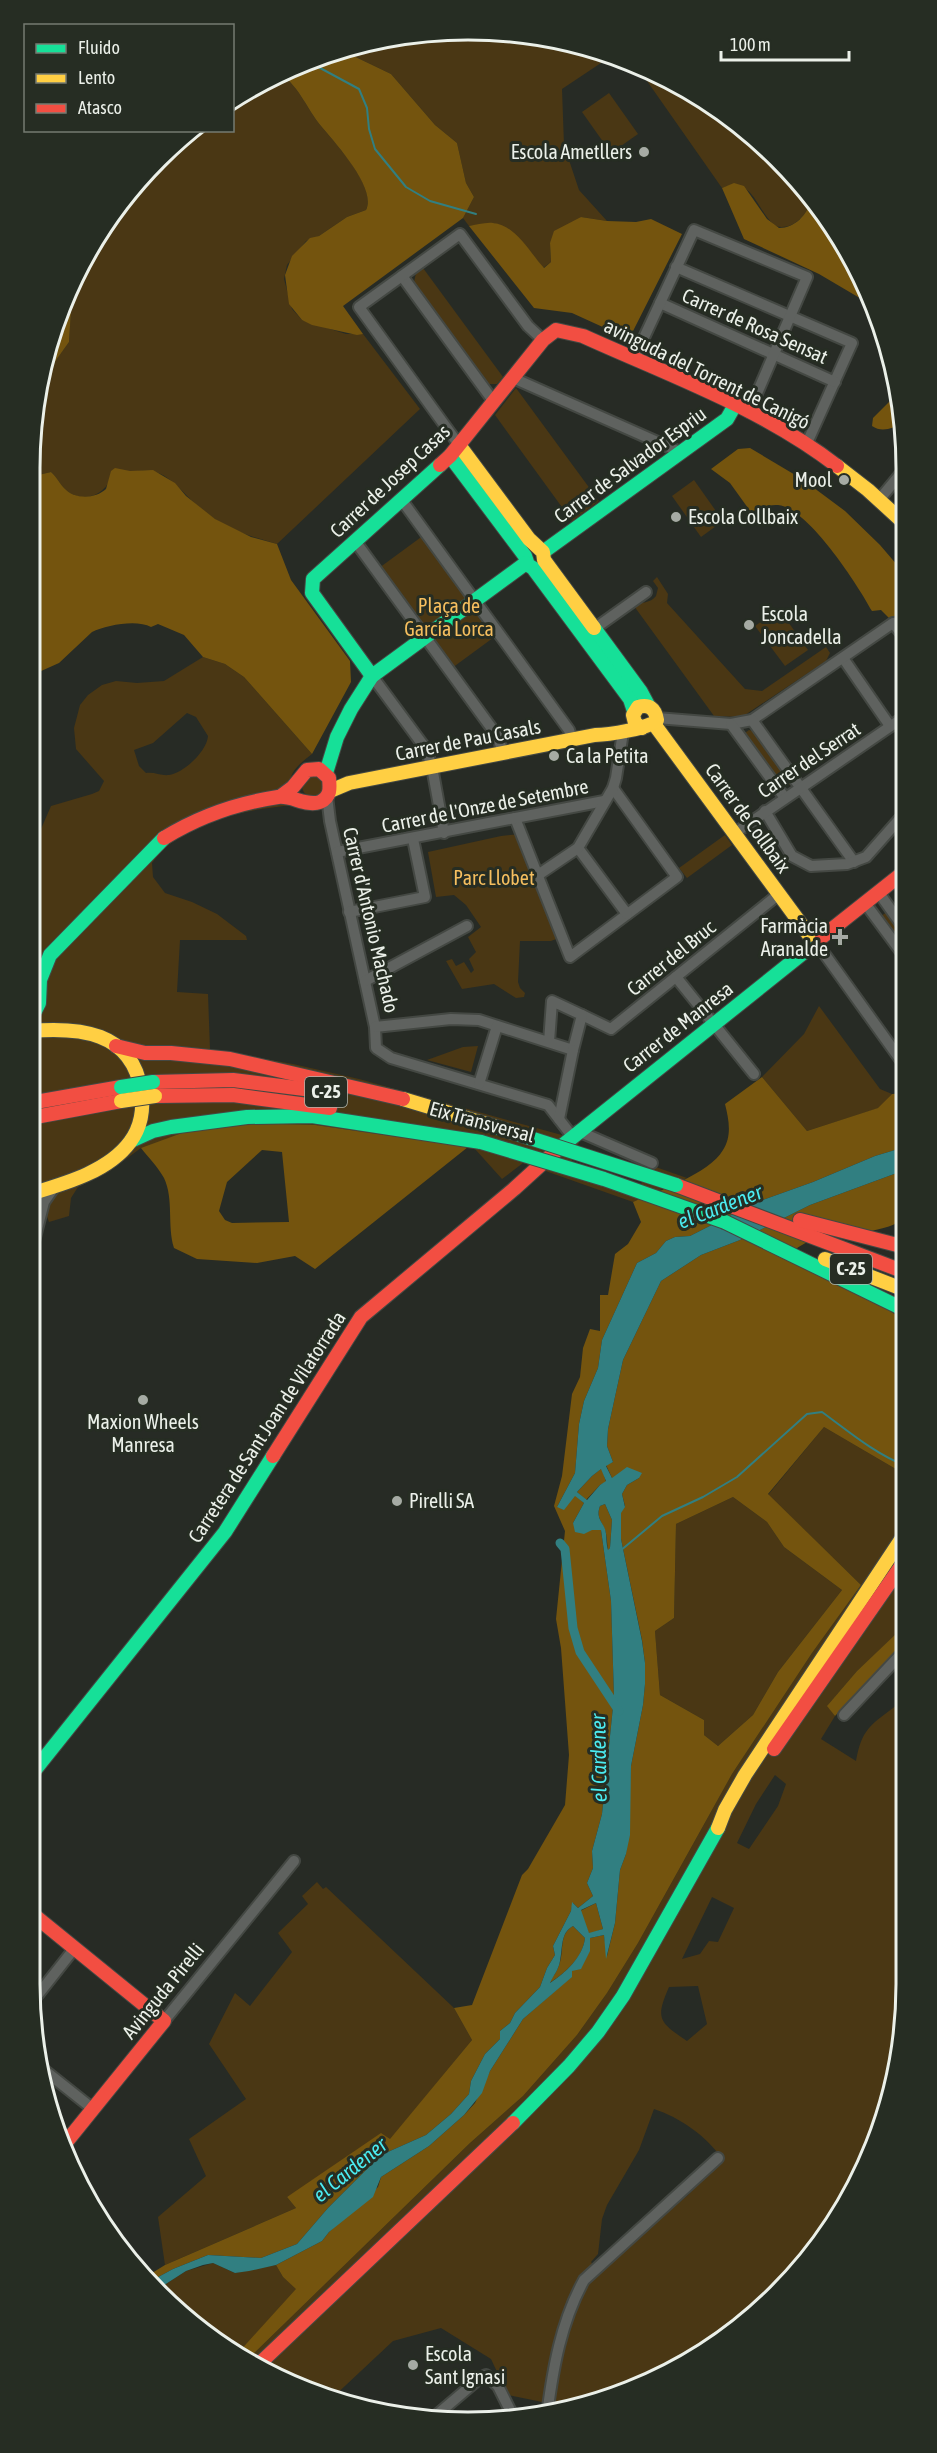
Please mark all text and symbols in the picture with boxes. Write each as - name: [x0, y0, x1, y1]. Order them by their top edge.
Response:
- legend: [24, 24, 234, 132]
- scale bar: [721, 24, 848, 62]
- text: 100 m: [730, 34, 771, 55]
- text: Fluido: [78, 37, 120, 58]
- text: Lento: [78, 67, 115, 88]
- text: Atasco: [78, 97, 122, 118]
- place label: Escola Ametllers: [511, 140, 632, 163]
- marker: Escola Ametllers: [637, 145, 651, 159]
- street label: Carrer de Rosa Sensat: [679, 283, 832, 368]
- street label: avinguda del Torrent de Canigó: [601, 314, 814, 433]
- street label: Carrer de Salvador Espriu: [549, 402, 710, 527]
- street label: Carrer de Josep Casas: [325, 419, 454, 542]
- place label: Mool: [795, 468, 833, 491]
- marker: Mool: [837, 473, 851, 487]
- place label: Escola Collbaix: [688, 505, 798, 528]
- marker: Escola Collbaix: [669, 510, 683, 524]
- park label: Plaça de García Lorca: [404, 594, 494, 640]
- place label: Escola Joncadella: [761, 602, 842, 648]
- marker: Escola Joncadella: [742, 618, 756, 632]
- street label: Carrer de Pau Casals: [393, 714, 542, 765]
- street label: Carrer del Serrat: [753, 717, 864, 802]
- place label: Ca la Petita: [566, 744, 648, 767]
- marker: Ca la Petita: [547, 749, 561, 763]
- street label: Carrer de Collbaix: [701, 759, 796, 877]
- street label: Carrer de l'Onze de Setembre: [380, 774, 590, 837]
- street label: Carrer d'Antonio Machado: [339, 825, 404, 1015]
- park label: Parc Llobet: [453, 866, 535, 889]
- place label: Farmàcia Aranalde: [760, 914, 828, 960]
- street label: Carrer del Bruc: [622, 915, 720, 1000]
- marker: Farmàcia Aranalde: [833, 930, 847, 944]
- street label: Carrer de Manresa: [618, 977, 737, 1077]
- road number: C-25: [305, 1077, 347, 1107]
- street label: Eix Transversal: [427, 1096, 538, 1147]
- water label: el Cardener: [674, 1179, 766, 1233]
- road number: C-25: [830, 1254, 872, 1284]
- street label: Carretera de Sant Joan de Vilatorrada: [183, 1307, 350, 1547]
- marker: Maxion Wheels Manresa: [136, 1393, 150, 1407]
- place label: Maxion Wheels Manresa: [87, 1410, 199, 1456]
- place label: Pirelli SA: [409, 1489, 474, 1512]
- marker: Pirelli SA: [390, 1494, 404, 1508]
- water label: el Cardener: [585, 1713, 611, 1802]
- street label: Avinguda Pirelli: [117, 1938, 208, 2043]
- water label: el Cardener: [308, 2132, 392, 2206]
- place label: Escola Sant Ignasi: [425, 2342, 505, 2388]
- marker: Escola Sant Ignasi: [406, 2358, 420, 2372]

